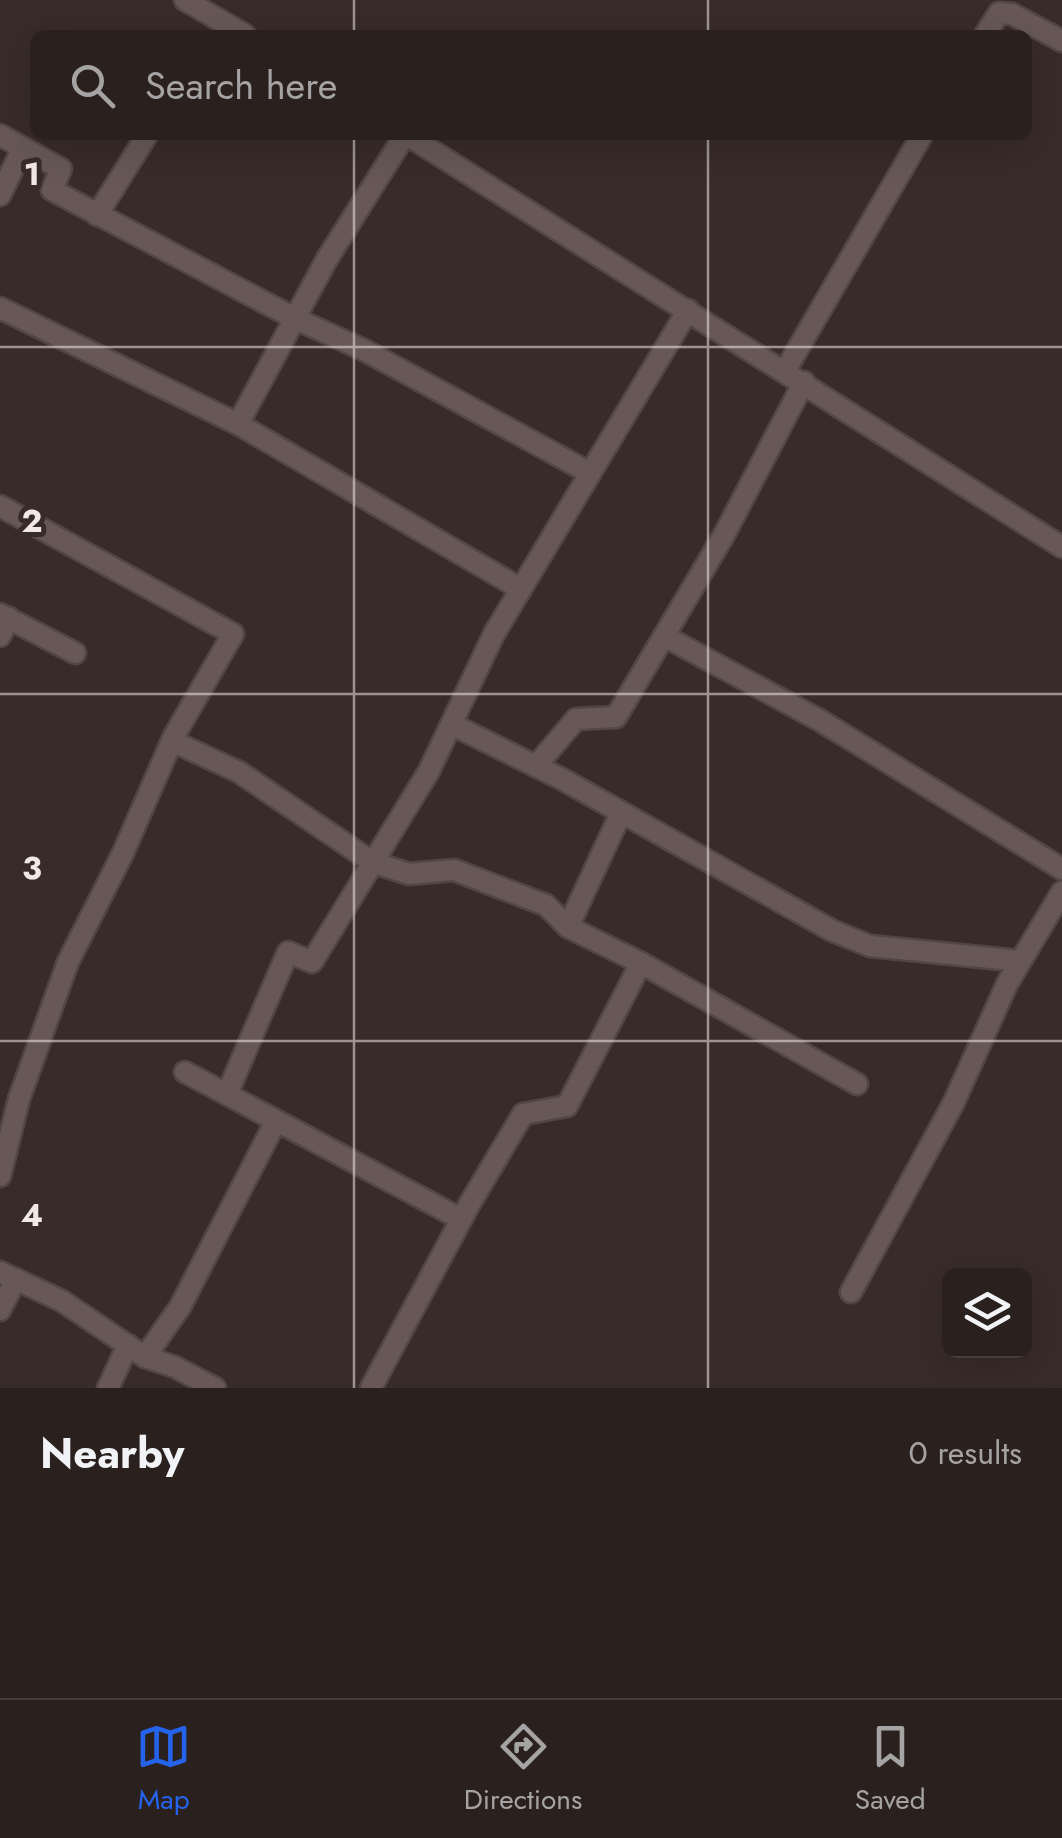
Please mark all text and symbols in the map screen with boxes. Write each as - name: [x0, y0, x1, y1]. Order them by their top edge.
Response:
- search box: [30, 30, 1032, 140]
- icon: search: [65, 58, 120, 113]
- text: Search here: [145, 58, 337, 113]
- text: 1: [24, 151, 40, 197]
- text: 2: [22, 498, 43, 544]
- text: 3: [22, 845, 42, 891]
- text: 4: [21, 1192, 43, 1238]
- map controls: [942, 1268, 1032, 1358]
- button: layers: [942, 1268, 1032, 1358]
- text: Nearby: [40, 1423, 184, 1484]
- text: 0 results: [909, 1430, 1022, 1476]
- tab: Map: [136, 1719, 191, 1820]
- tab: Directions: [464, 1719, 582, 1820]
- tab: Saved: [855, 1719, 926, 1820]

